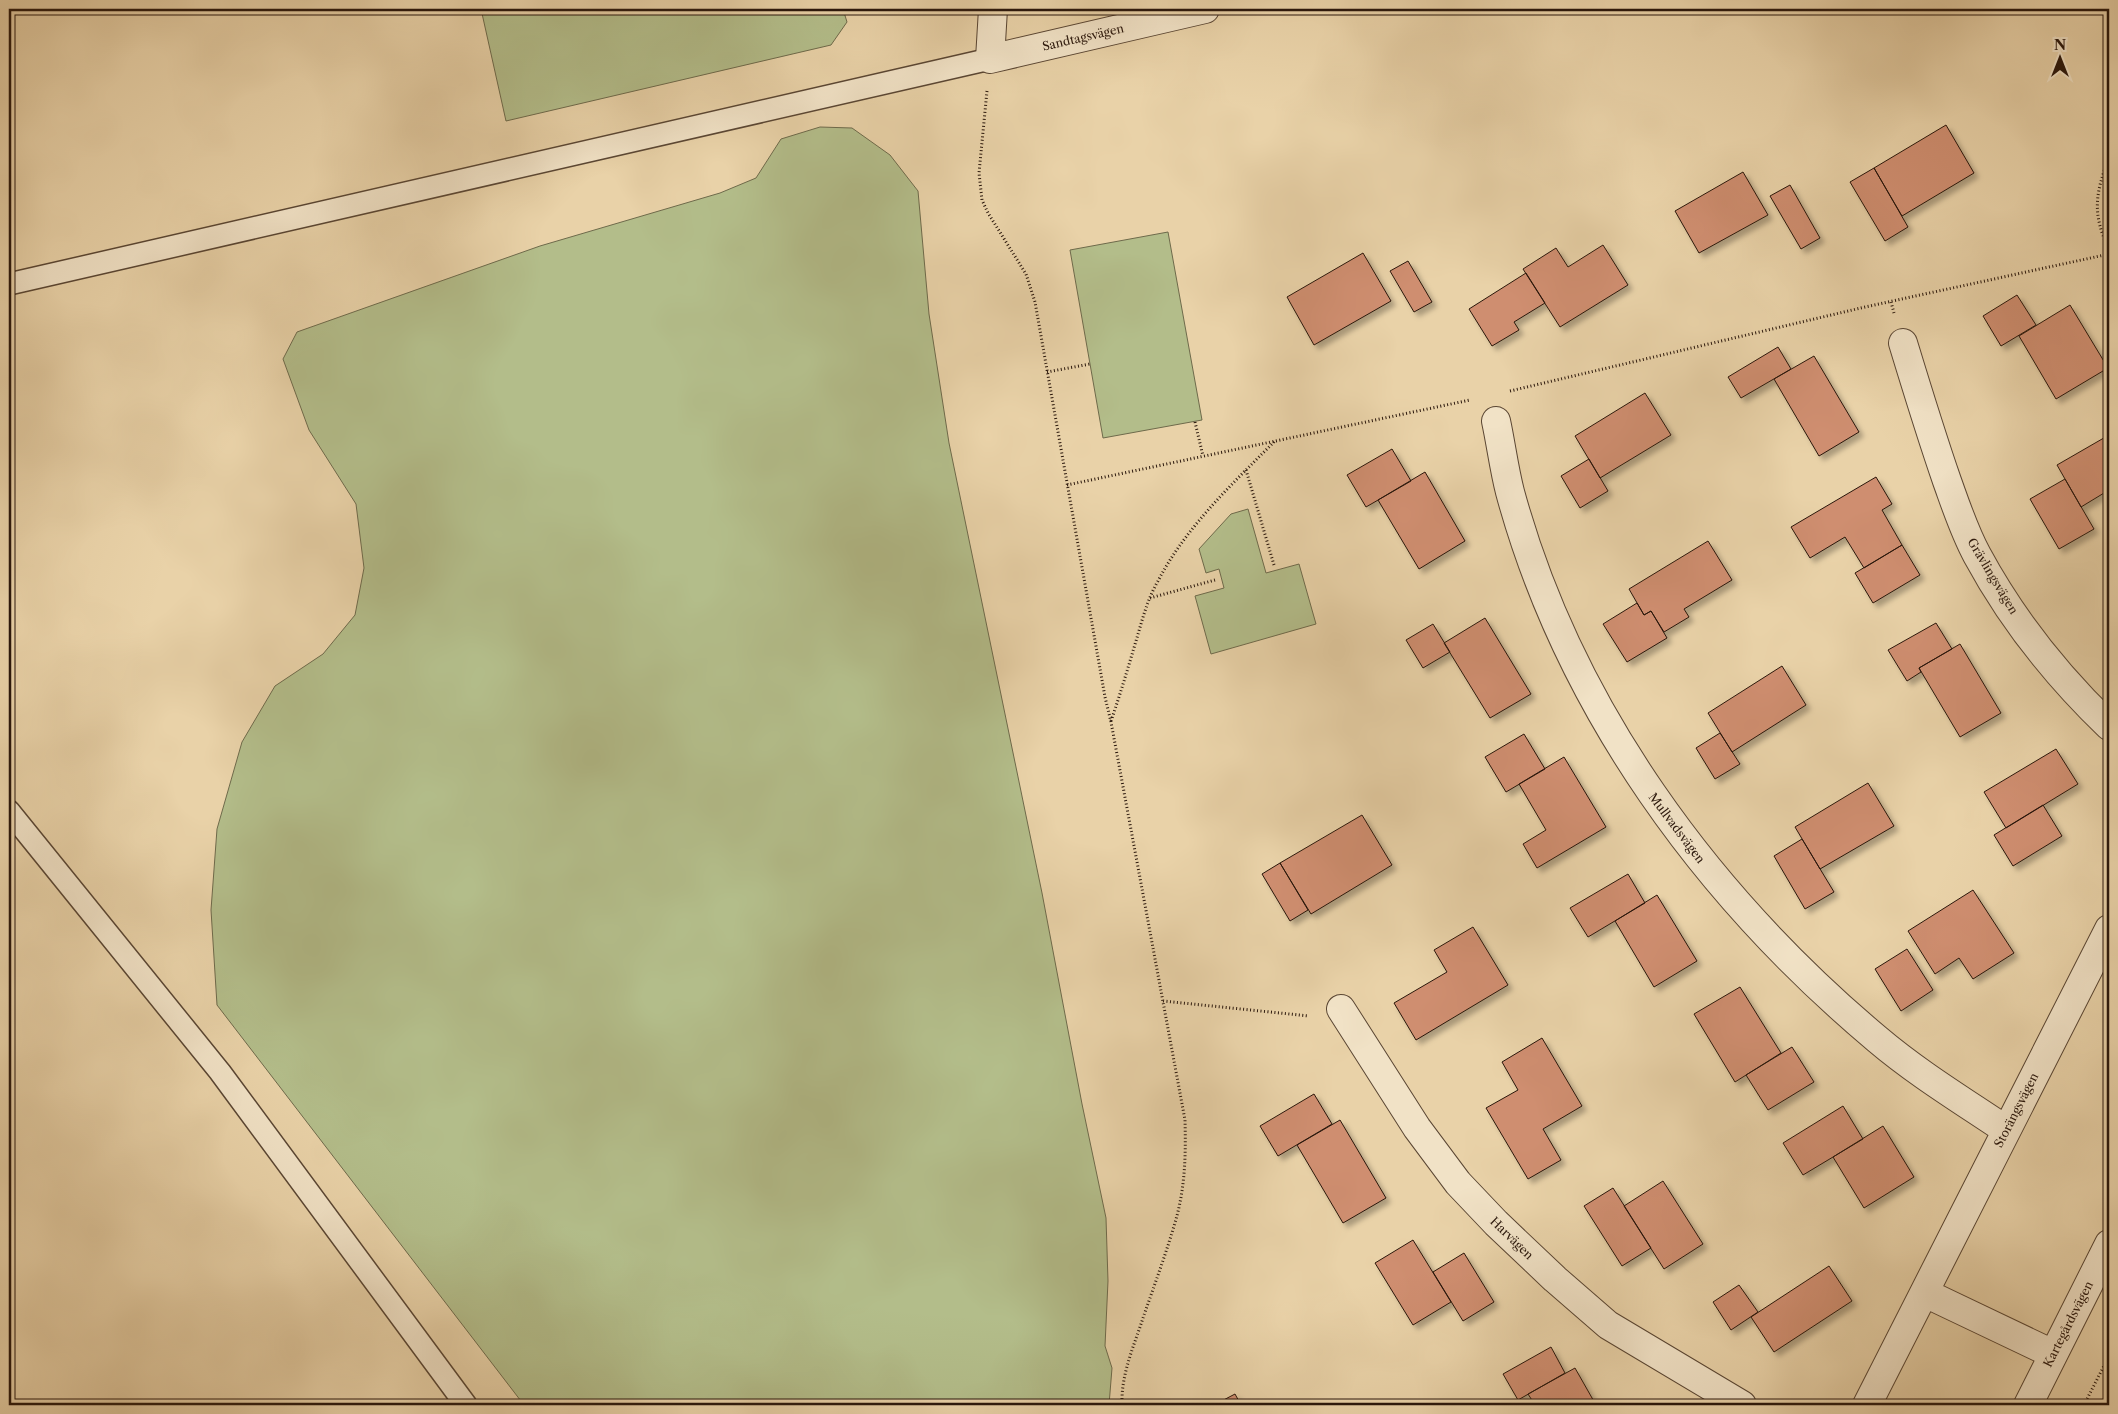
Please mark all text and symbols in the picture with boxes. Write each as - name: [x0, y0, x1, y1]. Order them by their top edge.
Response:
- street label: Sandtagsvägen: [1041, 20, 1126, 54]
- north arrow: [2036, 32, 2086, 82]
- text: N: [2054, 36, 2066, 54]
- street label: Grävlingsvägen: [1964, 535, 2022, 617]
- street label: Mullvadsvägen: [1646, 790, 1709, 867]
- street label: Storängsvägen: [1991, 1070, 2042, 1150]
- street label: Harvägen: [1487, 1214, 1537, 1263]
- street label: Kartegårdsvägen: [2040, 1278, 2096, 1370]

